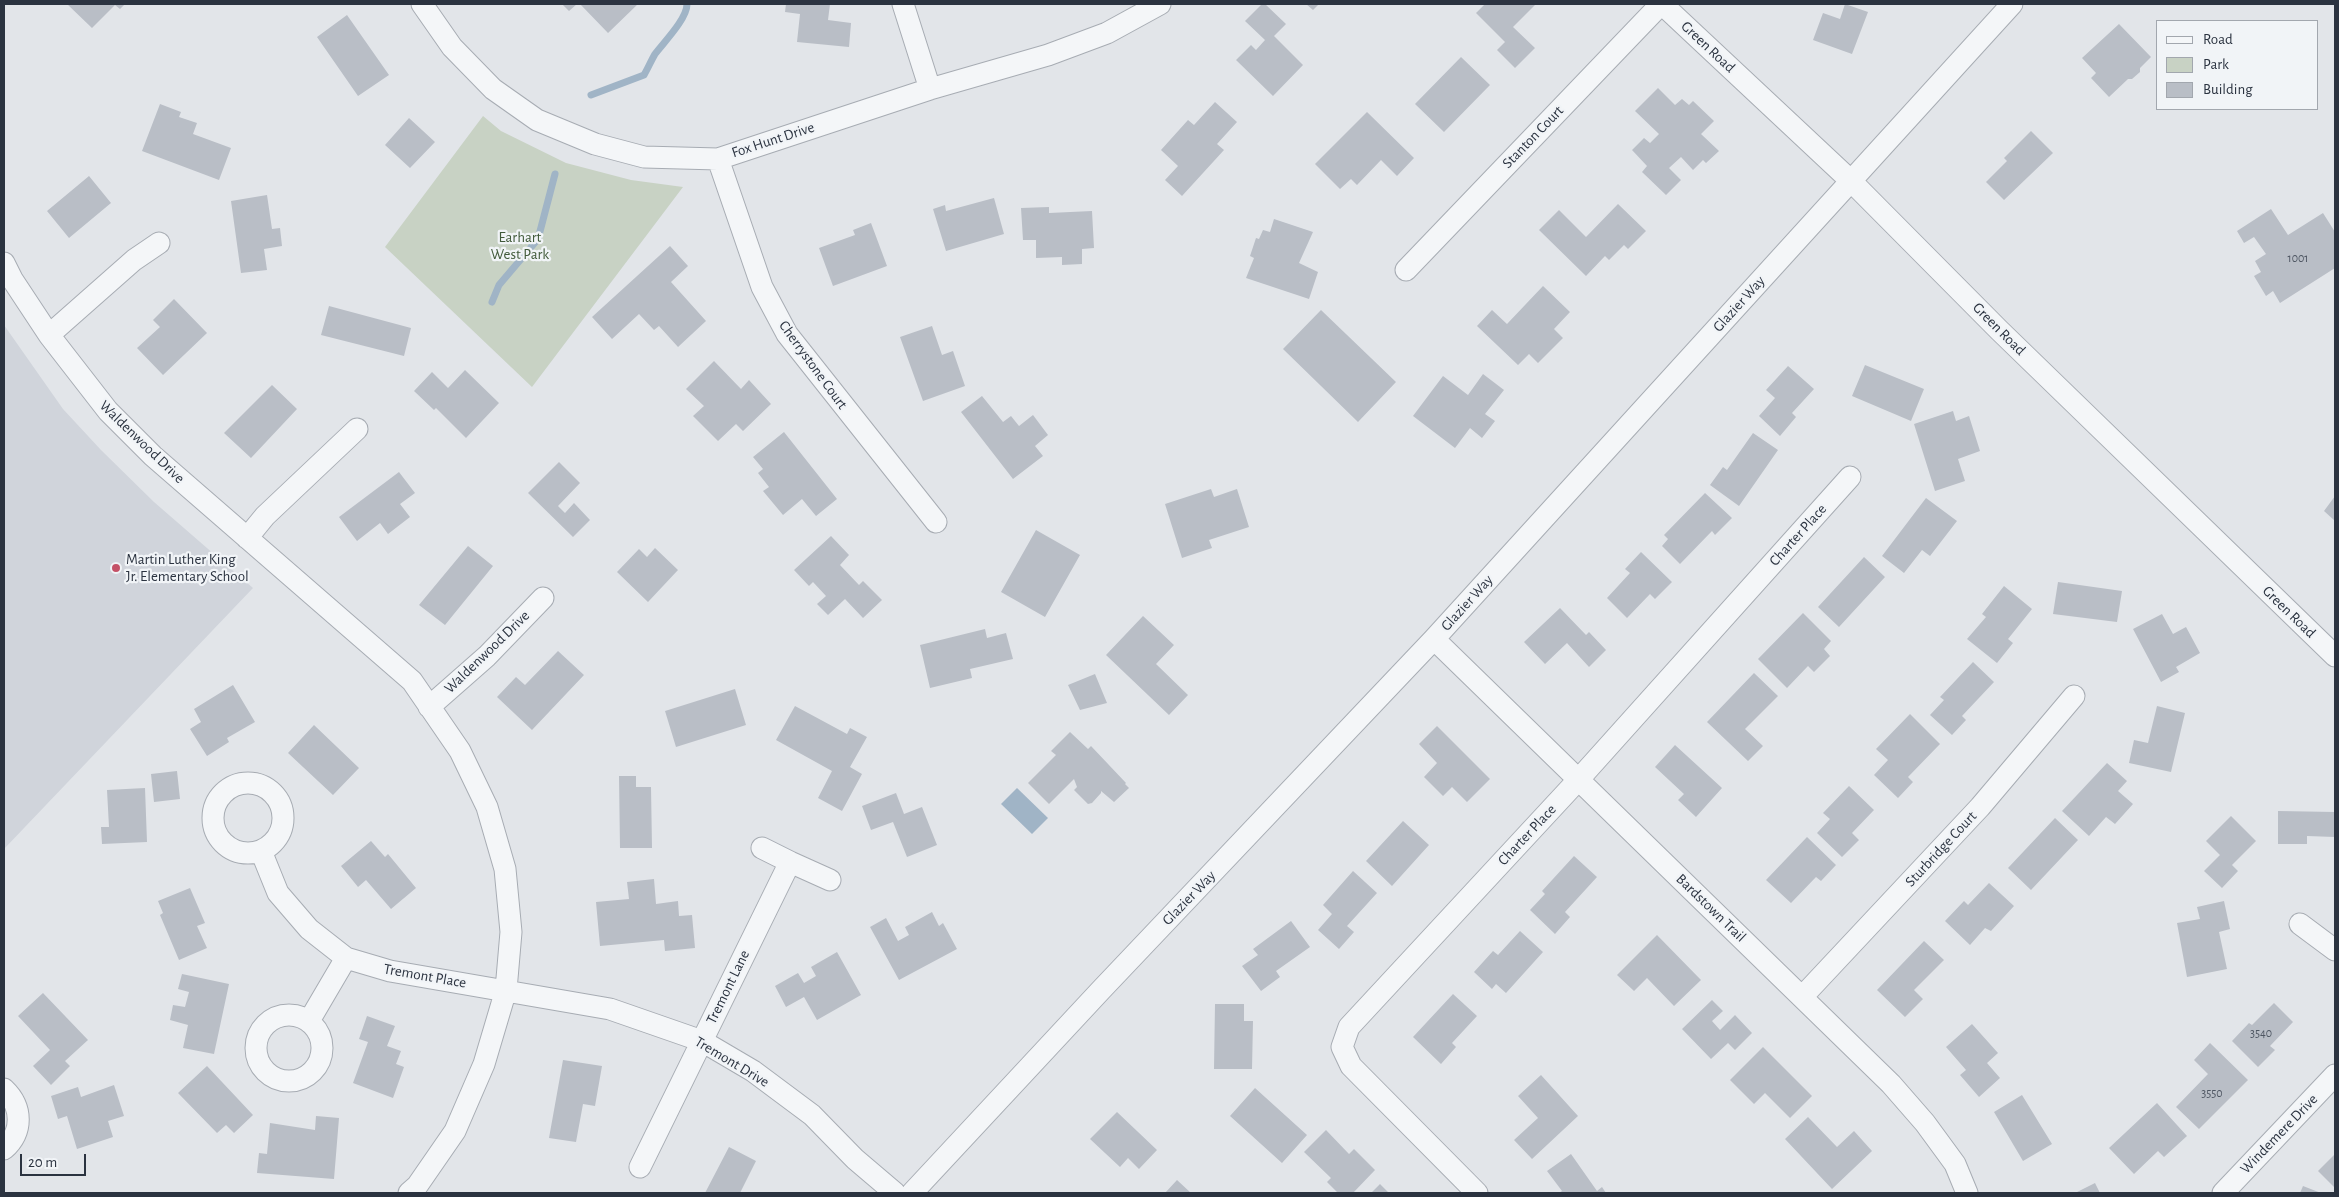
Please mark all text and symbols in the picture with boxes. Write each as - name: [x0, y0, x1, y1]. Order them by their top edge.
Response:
- street label: Green Road: [1677, 17, 1739, 77]
- legend: [2156, 20, 2319, 110]
- text: Road: [2203, 32, 2233, 47]
- text: Park: [2203, 57, 2229, 72]
- text: Building: [2203, 82, 2253, 97]
- street label: Stanton Court: [1499, 102, 1567, 172]
- street label: Fox Hunt Drive: [729, 118, 817, 162]
- park label: Earhart West Park: [491, 228, 549, 263]
- house number: 1001: [2288, 251, 2308, 265]
- street label: Glazier Way: [1709, 272, 1769, 336]
- street label: Green Road: [1969, 299, 2029, 359]
- street label: Cherrystone Court: [775, 317, 851, 413]
- street label: Waldenwood Drive: [96, 397, 188, 487]
- street label: Charter Place: [1766, 500, 1830, 570]
- place label: Martin Luther King Jr. Elementary School: [126, 550, 249, 585]
- marker: Martin Luther King Jr. Elementary School: [110, 562, 122, 574]
- street label: Glazier Way: [1437, 571, 1497, 635]
- street label: Green Road: [2259, 582, 2319, 642]
- street label: Waldenwood Drive: [441, 607, 533, 697]
- street label: Charter Place: [1494, 801, 1560, 869]
- street label: Sturbridge Court: [1901, 807, 1981, 891]
- street label: Glazier Way: [1158, 867, 1220, 929]
- street label: Bardstown Trail: [1672, 870, 1750, 946]
- street label: Tremont Lane: [702, 947, 754, 1027]
- street label: Tremont Place: [382, 960, 468, 992]
- house number: 3540: [2250, 1026, 2272, 1040]
- street label: Tremont Drive: [692, 1033, 772, 1091]
- house number: 3550: [2201, 1086, 2223, 1100]
- street label: Windemere Drive: [2236, 1090, 2322, 1178]
- scale bar: [22, 1144, 89, 1176]
- text: 20 m: [28, 1155, 57, 1170]

